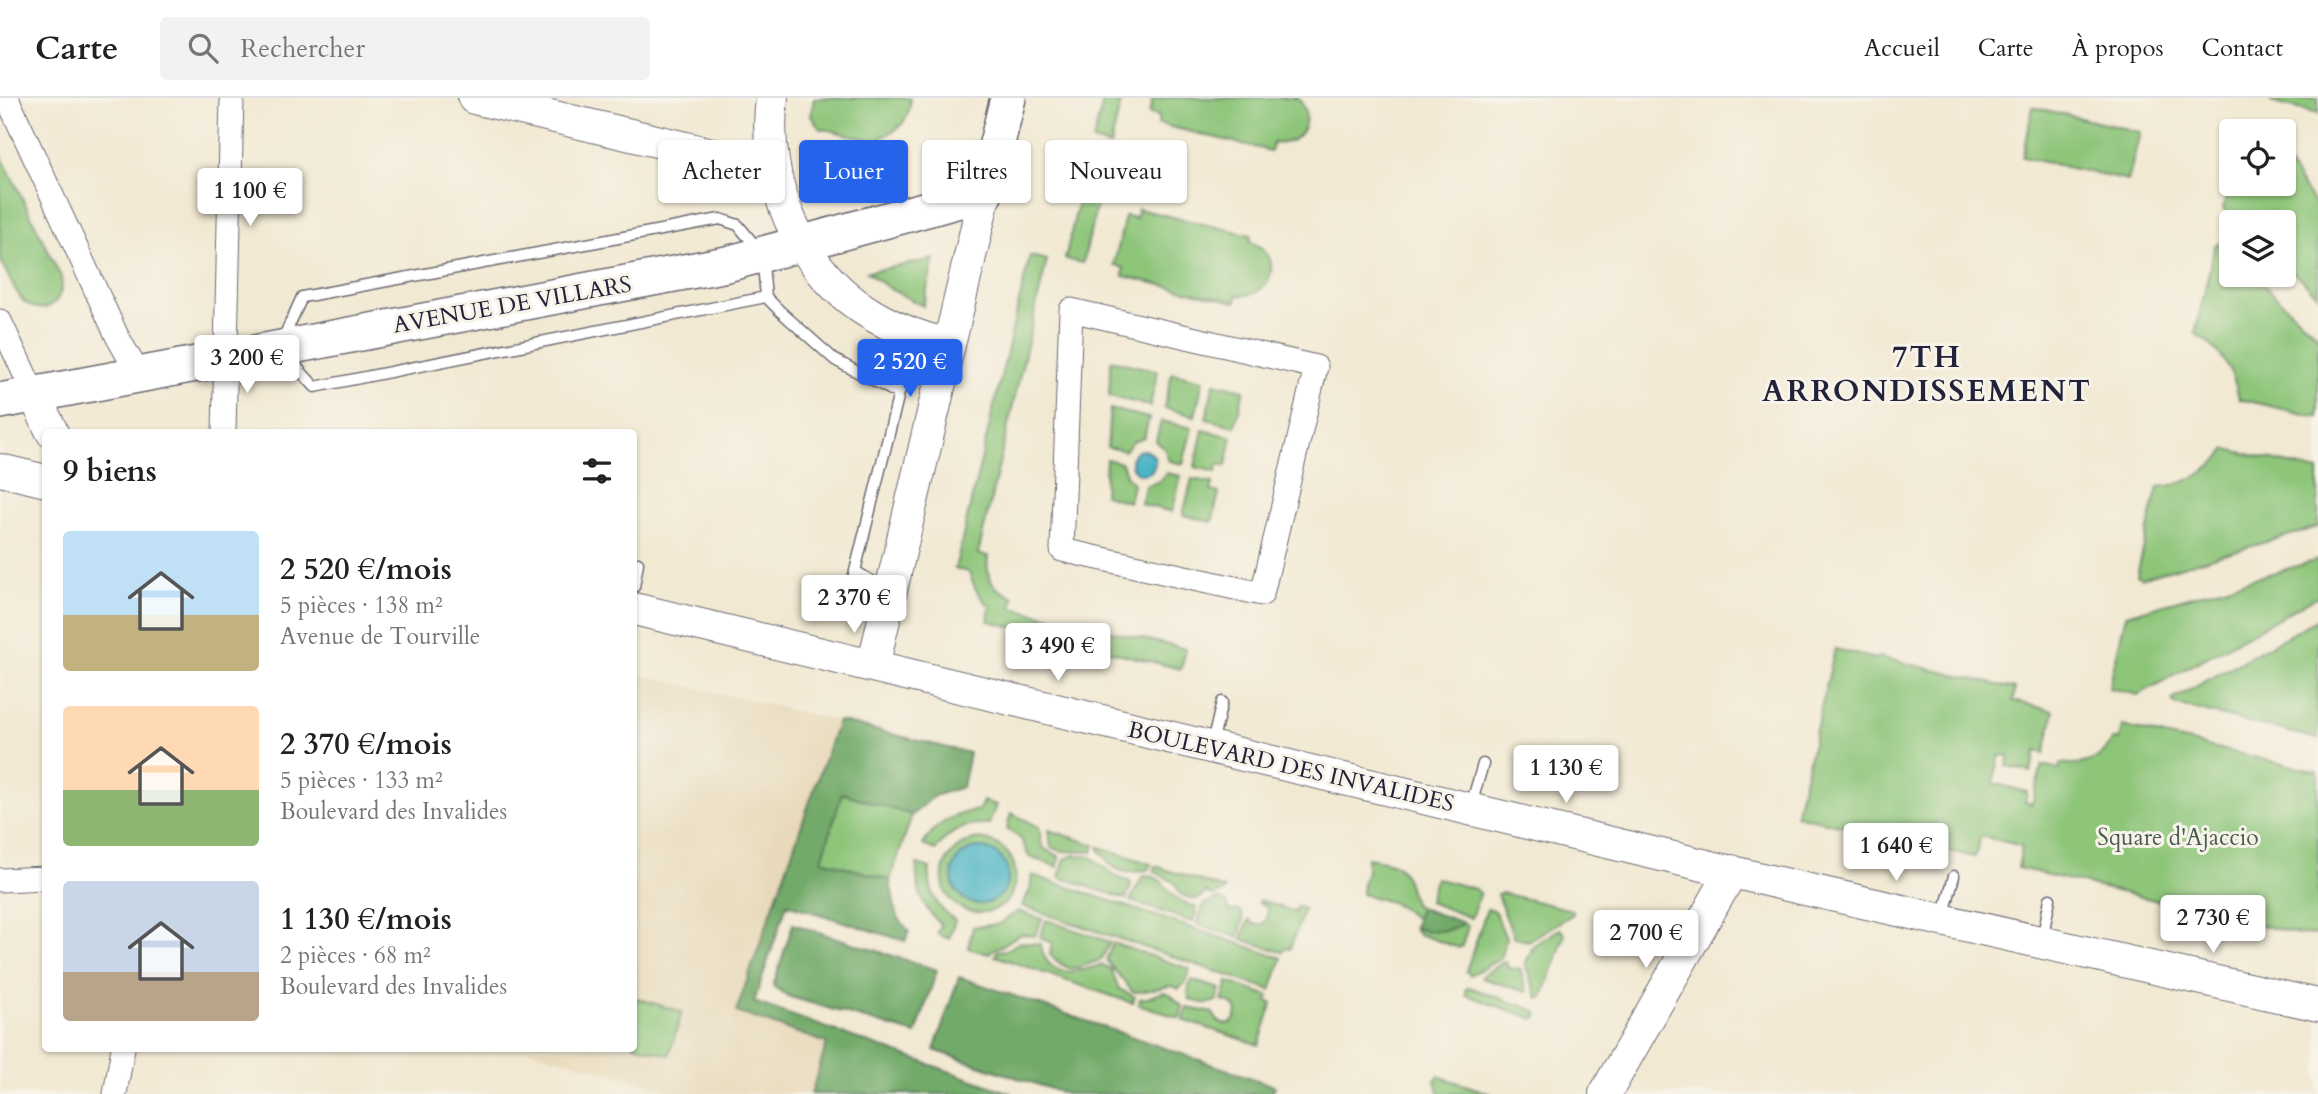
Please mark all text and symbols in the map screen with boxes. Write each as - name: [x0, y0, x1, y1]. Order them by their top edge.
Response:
- search box: [160, 17, 650, 80]
- text: Carte: [35, 26, 118, 71]
- icon: search: [184, 29, 222, 67]
- text: Rechercher: [240, 31, 365, 66]
- text: Accueil: [1864, 32, 1940, 65]
- text: Carte: [1978, 32, 2034, 65]
- text: À propos: [2072, 32, 2164, 65]
- text: Contact: [2202, 32, 2283, 65]
- map controls: [2219, 119, 2296, 287]
- button: locate: [2219, 119, 2296, 196]
- chip: Acheter: [658, 140, 785, 203]
- chip: Louer: [799, 140, 908, 203]
- chip: Filtres: [922, 140, 1031, 203]
- chip: Nouveau: [1045, 140, 1187, 203]
- pin: 1 100 €: [185, 169, 315, 228]
- text: 1 100 €: [213, 175, 287, 206]
- button: layers: [2219, 210, 2296, 287]
- street label: AVENUE DE VILLARS: [390, 268, 634, 341]
- pin: 3 200 €: [182, 336, 312, 395]
- district label: 7TH ARRONDISSEMENT: [1762, 337, 2092, 412]
- pin: 2 520 €: [845, 340, 975, 399]
- text: 3 200 €: [210, 342, 284, 373]
- text: 2 520 €: [873, 346, 947, 377]
- text: 9 biens: [63, 451, 157, 492]
- icon: filters: [578, 452, 616, 490]
- text: 2 520 €/mois: [280, 549, 452, 590]
- icon: home: [119, 559, 203, 643]
- pin: 2 370 €: [789, 575, 919, 635]
- text: 2 370 €: [817, 582, 891, 613]
- text: 5 pièces · 138 m²: [280, 590, 443, 621]
- text: Avenue de Tourville: [280, 621, 480, 652]
- pin: 3 490 €: [993, 624, 1123, 683]
- text: 3 490 €: [1021, 630, 1095, 661]
- street label: BOULEVARD DES INVALIDES: [1125, 714, 1457, 819]
- text: 2 370 €/mois: [280, 724, 452, 765]
- icon: home: [119, 734, 203, 818]
- pin: 1 130 €: [1501, 746, 1631, 805]
- text: 1 130 €: [1529, 752, 1603, 783]
- text: 5 pièces · 133 m²: [280, 765, 443, 796]
- text: Boulevard des Invalides: [280, 796, 507, 827]
- park label: Square d'Ajaccio: [2097, 822, 2259, 853]
- pin: 1 640 €: [1831, 824, 1961, 883]
- text: 1 640 €: [1859, 830, 1933, 861]
- pin: 2 730 €: [2148, 896, 2278, 955]
- text: 1 130 €/mois: [280, 899, 452, 940]
- text: 2 730 €: [2176, 902, 2250, 933]
- icon: home: [119, 909, 203, 993]
- pin: 2 700 €: [1581, 910, 1711, 970]
- text: 2 700 €: [1609, 917, 1683, 948]
- text: 2 pièces · 68 m²: [280, 940, 431, 971]
- text: Boulevard des Invalides: [280, 971, 507, 1002]

